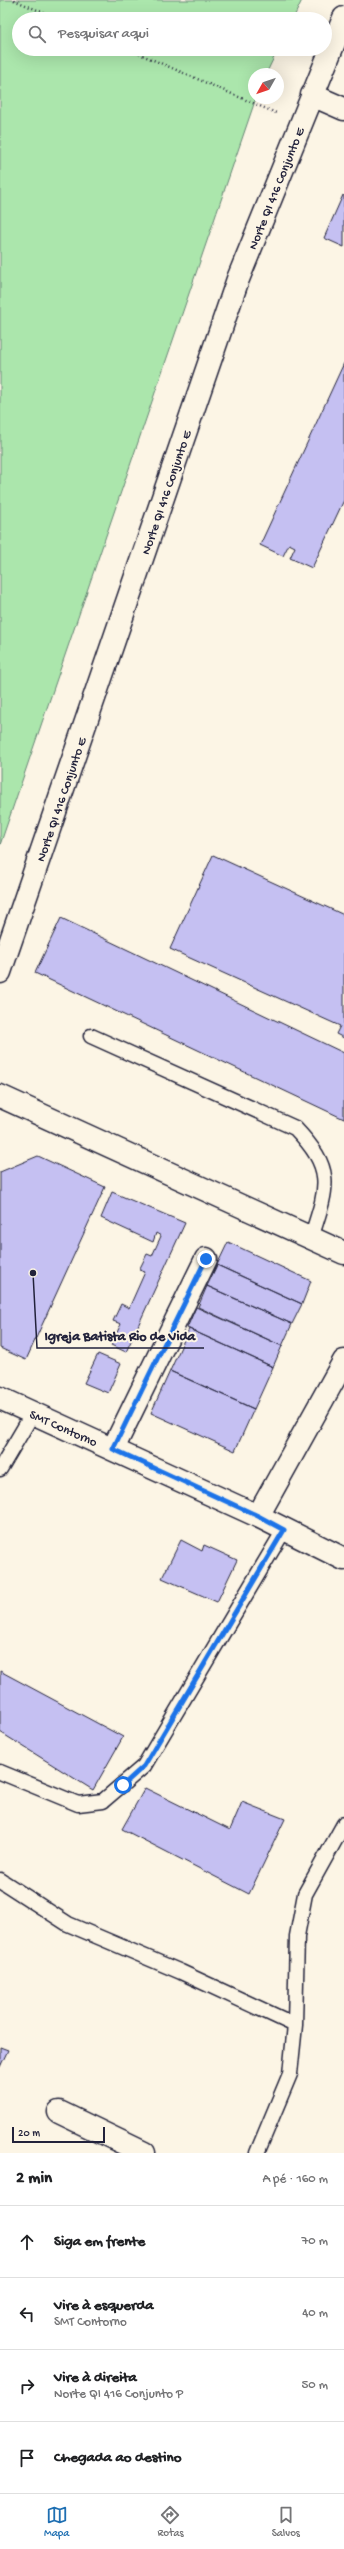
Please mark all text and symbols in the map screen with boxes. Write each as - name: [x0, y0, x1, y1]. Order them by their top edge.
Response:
- search box: [12, 12, 332, 56]
- icon: search: [26, 23, 48, 45]
- text: Pesquisar aqui: [58, 25, 149, 43]
- north arrow: [248, 68, 284, 104]
- street label: Norte QI 416 Conjunto E: [246, 125, 309, 252]
- street label: Norte QI 416 Conjunto E: [139, 428, 196, 557]
- street label: Norte QI 416 Conjunto E: [34, 735, 91, 864]
- route end: [197, 1250, 215, 1268]
- callout: Igreja Batista Rio de Vida: [37, 1322, 204, 1348]
- text: Igreja Batista Rio de Vida: [45, 1329, 197, 1346]
- street label: SMT Contorno: [27, 1408, 99, 1451]
- route start: [114, 1776, 132, 1794]
- scale bar: [12, 2125, 105, 2144]
- text: 20 m: [18, 2128, 40, 2140]
- text: 2 min: [16, 2169, 52, 2189]
- text: A pé · 160 m: [262, 2172, 328, 2187]
- icon: ahead: [16, 2231, 38, 2253]
- text: Siga em frente: [54, 2233, 145, 2251]
- text: 70 m: [302, 2234, 328, 2249]
- text: Vire à esquerda: [54, 2297, 154, 2315]
- icon: left: [16, 2303, 38, 2325]
- text: 40 m: [302, 2306, 328, 2321]
- text: SMT Contorno: [54, 2315, 127, 2330]
- text: Vire à direita: [54, 2369, 137, 2387]
- icon: right: [16, 2375, 38, 2397]
- text: 50 m: [301, 2378, 328, 2393]
- text: Norte QI 416 Conjunto P: [54, 2387, 183, 2402]
- icon: arrive: [16, 2447, 38, 2469]
- text: Chegada ao destino: [54, 2449, 181, 2467]
- tab: Mapa: [44, 2504, 69, 2540]
- tab: Rotas: [157, 2504, 184, 2540]
- tab: Salvos: [272, 2504, 300, 2540]

